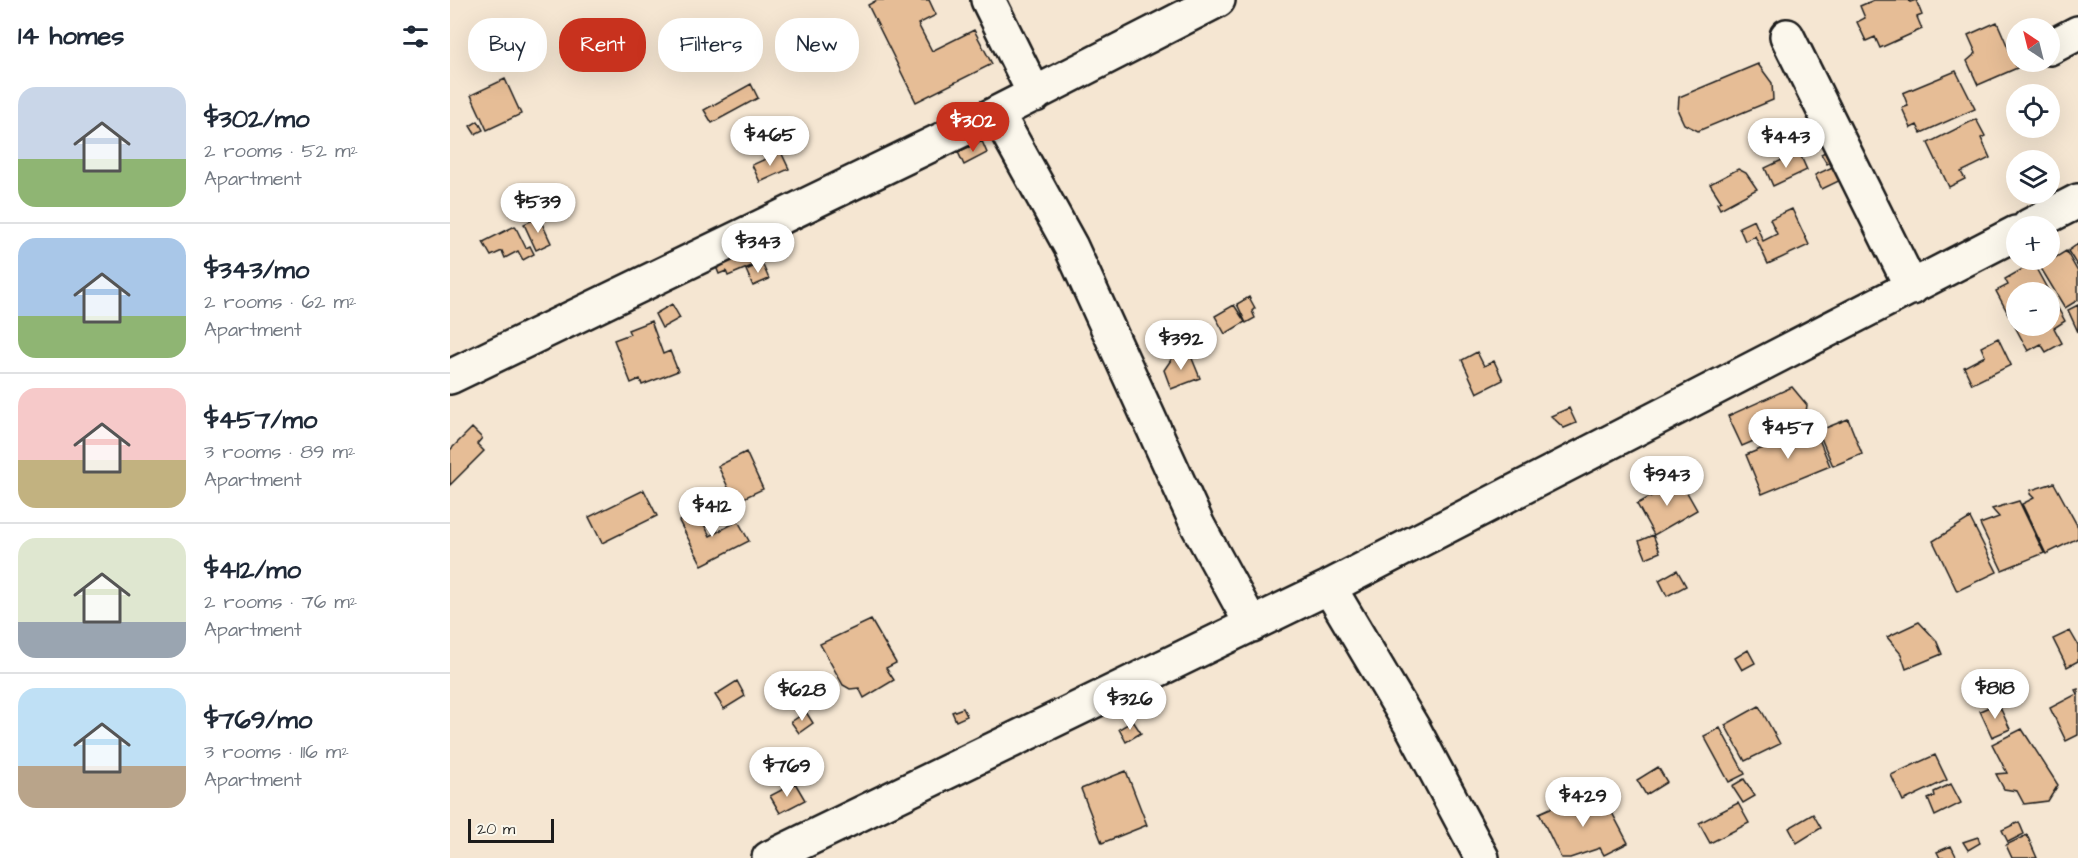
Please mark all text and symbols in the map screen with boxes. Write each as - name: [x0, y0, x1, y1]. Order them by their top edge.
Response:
- text: 14 homes: [18, 18, 124, 54]
- chip: Buy: [468, 18, 547, 72]
- chip: Rent: [559, 18, 646, 72]
- chip: Filters: [658, 18, 763, 72]
- chip: New: [775, 18, 859, 72]
- north arrow: [2006, 18, 2060, 72]
- map controls: [2006, 18, 2060, 336]
- icon: filters: [399, 20, 432, 53]
- button: locate: [2006, 84, 2060, 138]
- text: $302/mo: [204, 101, 310, 137]
- pin: $302: [937, 102, 1009, 153]
- text: $302: [950, 107, 996, 135]
- icon: home: [66, 111, 138, 183]
- pin: $465: [734, 116, 806, 167]
- pin: $443: [1750, 118, 1822, 169]
- text: $465: [744, 121, 796, 149]
- text: $443: [1762, 123, 1810, 151]
- text: 2 rooms · 52 m²: [204, 137, 358, 165]
- button: layers: [2006, 150, 2060, 204]
- text: Apartment: [204, 165, 302, 193]
- pin: $539: [502, 183, 574, 234]
- text: $539: [515, 188, 561, 216]
- button: +: [2006, 216, 2060, 270]
- pin: $343: [722, 223, 794, 274]
- text: $343: [735, 228, 781, 256]
- text: $343/mo: [204, 252, 309, 288]
- icon: home: [66, 262, 138, 334]
- button: −: [2006, 282, 2060, 336]
- text: 2 rooms · 62 m²: [204, 288, 356, 316]
- text: Apartment: [204, 316, 302, 344]
- pin: $392: [1145, 320, 1217, 371]
- text: $392: [1159, 325, 1203, 353]
- text: $457/mo: [204, 402, 317, 438]
- pin: $457: [1752, 409, 1824, 460]
- icon: home: [66, 412, 138, 484]
- text: $457: [1762, 414, 1814, 442]
- text: 3 rooms · 89 m²: [204, 438, 356, 466]
- pin: $943: [1631, 456, 1703, 507]
- text: $943: [1644, 461, 1690, 489]
- text: Apartment: [204, 466, 302, 494]
- pin: $412: [676, 487, 748, 538]
- text: $412: [693, 492, 731, 520]
- text: $412/mo: [204, 552, 301, 588]
- icon: home: [66, 562, 138, 634]
- text: 2 rooms · 76 m²: [204, 588, 357, 616]
- text: Apartment: [204, 616, 302, 644]
- pin: $818: [1959, 669, 2031, 720]
- pin: $628: [766, 671, 838, 722]
- text: $818: [1975, 674, 2015, 702]
- text: $628: [778, 676, 826, 704]
- pin: $326: [1094, 680, 1166, 731]
- text: $326: [1107, 685, 1153, 713]
- text: $769/mo: [204, 702, 312, 738]
- icon: home: [66, 712, 138, 784]
- text: 3 rooms · 116 m²: [204, 738, 349, 766]
- pin: $769: [751, 747, 823, 798]
- text: $769: [763, 752, 811, 780]
- text: Apartment: [204, 766, 302, 794]
- pin: $429: [1547, 777, 1619, 828]
- text: $429: [1559, 782, 1607, 810]
- scale bar: [468, 816, 554, 844]
- text: 20 m: [477, 818, 515, 840]

